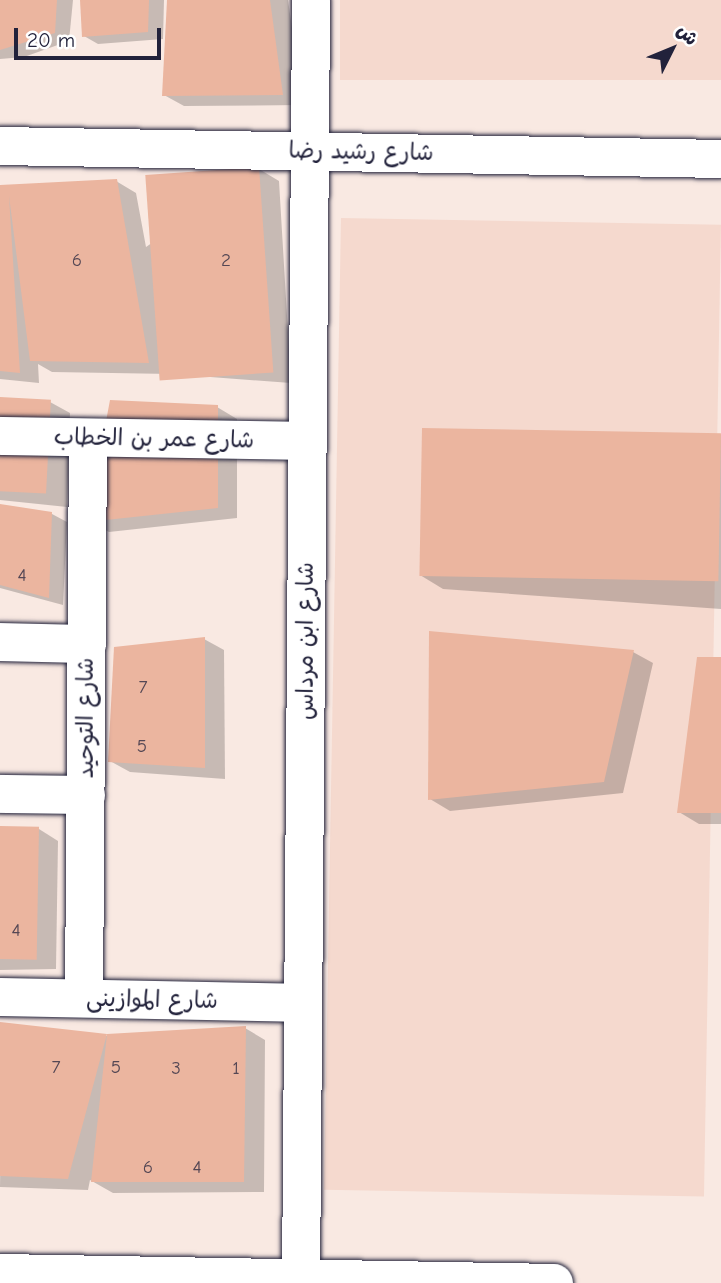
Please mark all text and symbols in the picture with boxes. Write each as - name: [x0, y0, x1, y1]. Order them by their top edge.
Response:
- scale bar: [18, 14, 164, 58]
- north arrow: [637, 14, 707, 84]
- text: ش: [672, 20, 703, 50]
- text: 20 m: [27, 28, 75, 52]
- street label: شارع رشيد رضا: [288, 137, 434, 167]
- house number: 6: [72, 250, 82, 272]
- house number: 2: [221, 250, 231, 272]
- street label: شارع عمر بن الخطاب: [54, 423, 254, 455]
- street label: شارع ابن مرداس: [292, 562, 320, 720]
- house number: 4: [17, 565, 27, 587]
- street label: شارع التوحيد: [72, 658, 100, 778]
- house number: 7: [139, 677, 147, 699]
- house number: 5: [137, 736, 147, 758]
- house number: 4: [11, 920, 21, 942]
- street label: شارع الموازينى: [86, 985, 218, 1015]
- house number: 7: [52, 1057, 60, 1079]
- house number: 5: [111, 1057, 121, 1079]
- house number: 3: [171, 1058, 181, 1080]
- house number: 1: [232, 1058, 240, 1080]
- house number: 6: [143, 1157, 153, 1179]
- house number: 4: [192, 1157, 202, 1179]

